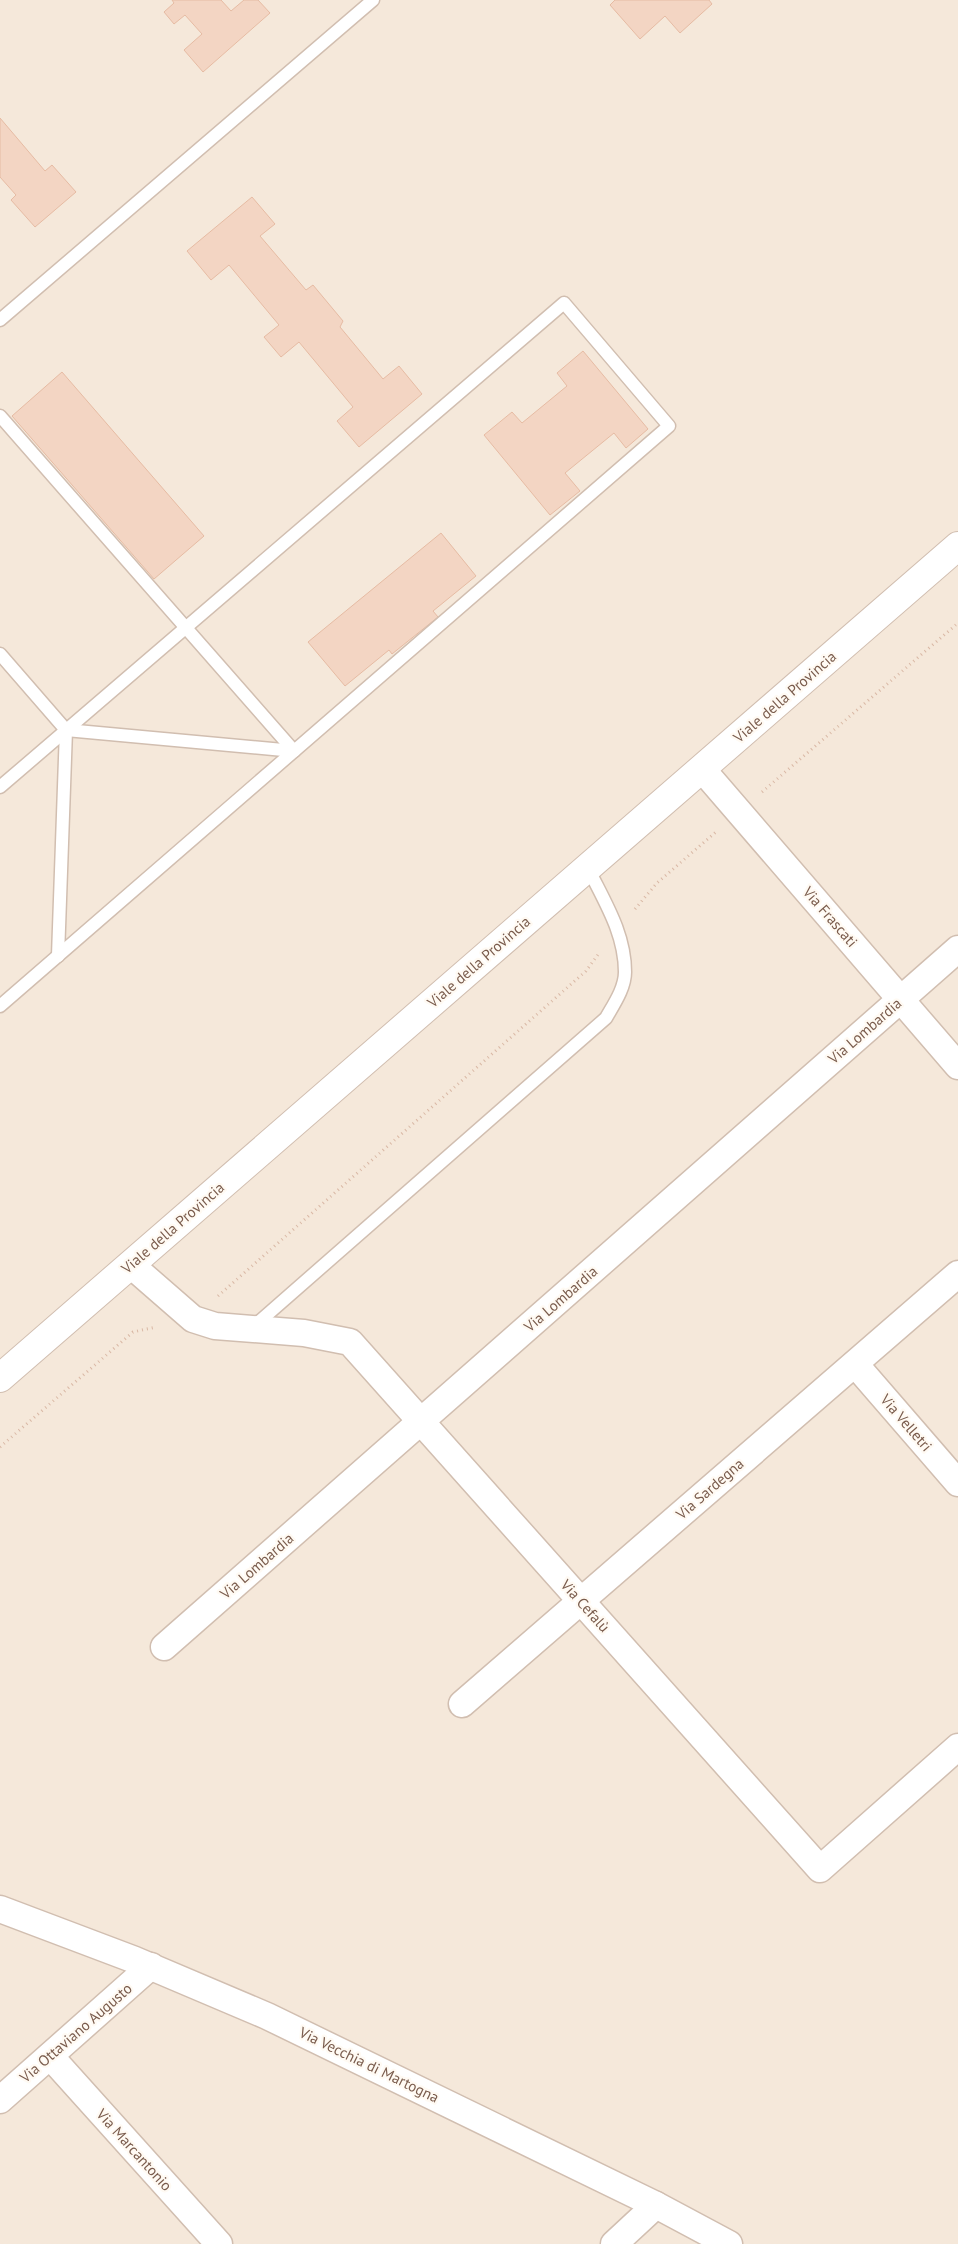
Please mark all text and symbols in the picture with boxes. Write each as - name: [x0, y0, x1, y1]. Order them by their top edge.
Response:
- street label: Viale della Provincia: [728, 647, 840, 747]
- street label: Via Frascati: [798, 882, 862, 951]
- street label: Viale della Provincia: [422, 912, 534, 1012]
- street label: Via Lombardia: [823, 994, 905, 1068]
- street label: Viale della Provincia: [116, 1178, 228, 1278]
- street label: Via Lombardia: [519, 1262, 601, 1336]
- street label: Via Velletri: [876, 1389, 936, 1455]
- street label: Via Sardegna: [671, 1454, 747, 1524]
- street label: Via Lombardia: [215, 1529, 297, 1603]
- street label: Via Cefalù: [556, 1575, 614, 1636]
- street label: Via Ottaviano Augusto: [15, 1979, 136, 2087]
- street label: Via Vecchia di Martogna: [295, 2022, 442, 2107]
- street label: Via Marcantonio: [92, 2104, 176, 2195]

